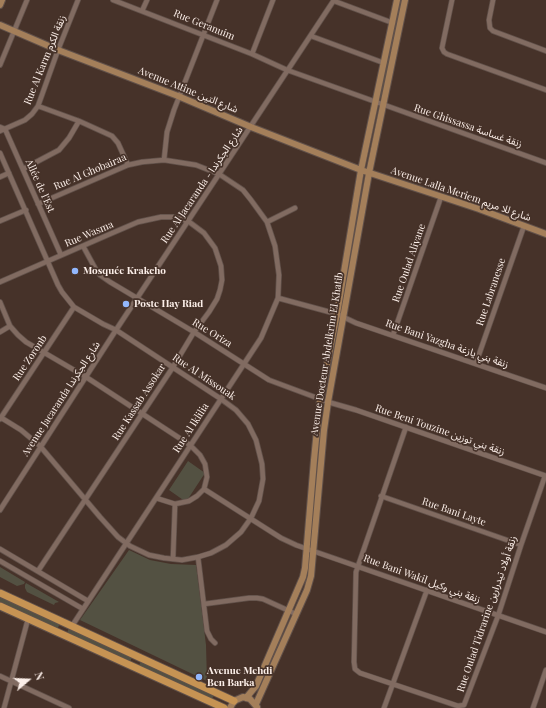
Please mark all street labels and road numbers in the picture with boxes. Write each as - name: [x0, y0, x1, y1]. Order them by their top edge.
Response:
- street label: Rue Geranuim: [172, 7, 236, 43]
- street label: Rue Al Karm زنقة الكرم: [22, 13, 68, 107]
- street label: Avenue Attine شارع التين: [136, 64, 240, 116]
- street label: Rue Ghissassa زنقة غساسة: [412, 102, 524, 150]
- street label: Rue Al Jacaranda - شارع الجكرندا: [158, 124, 246, 246]
- street label: Rue Al Ghobairaa: [52, 151, 128, 193]
- street label: Allée de l'Est: [23, 158, 57, 214]
- street label: Avenue Lalla Meriem شارع للا مريم: [389, 164, 533, 224]
- street label: Rue Wasma: [63, 218, 115, 250]
- street label: Rue Oulad Aliyane: [390, 222, 428, 304]
- street label: Rue Labranesse: [474, 257, 508, 327]
- street label: Avenue Docteur Abdelkrim El Khatib: [308, 271, 346, 437]
- street label: Rue Oriza: [190, 316, 234, 350]
- street label: Rue Bani Yazgha زنقة بني يازغة: [384, 317, 510, 371]
- street label: Rue Zoronb: [10, 333, 50, 383]
- street label: Avenue Jacaranda شارع الجكرندا: [19, 339, 103, 459]
- street label: Rue Al Missouak: [170, 351, 238, 403]
- street label: Rue Kassab Assokar: [110, 361, 168, 443]
- street label: Rue Al Iklilia: [171, 401, 211, 455]
- street label: Rue Beni Touzine زنقة بني توزين: [374, 402, 506, 458]
- street label: Rue Bani Layte: [420, 495, 488, 529]
- street label: Rue Oulad Tidrarine زنقة أولاد تيدرارين: [455, 534, 519, 694]
- street label: Rue Bani Wakil زنقة بني وكيل: [362, 552, 482, 606]

